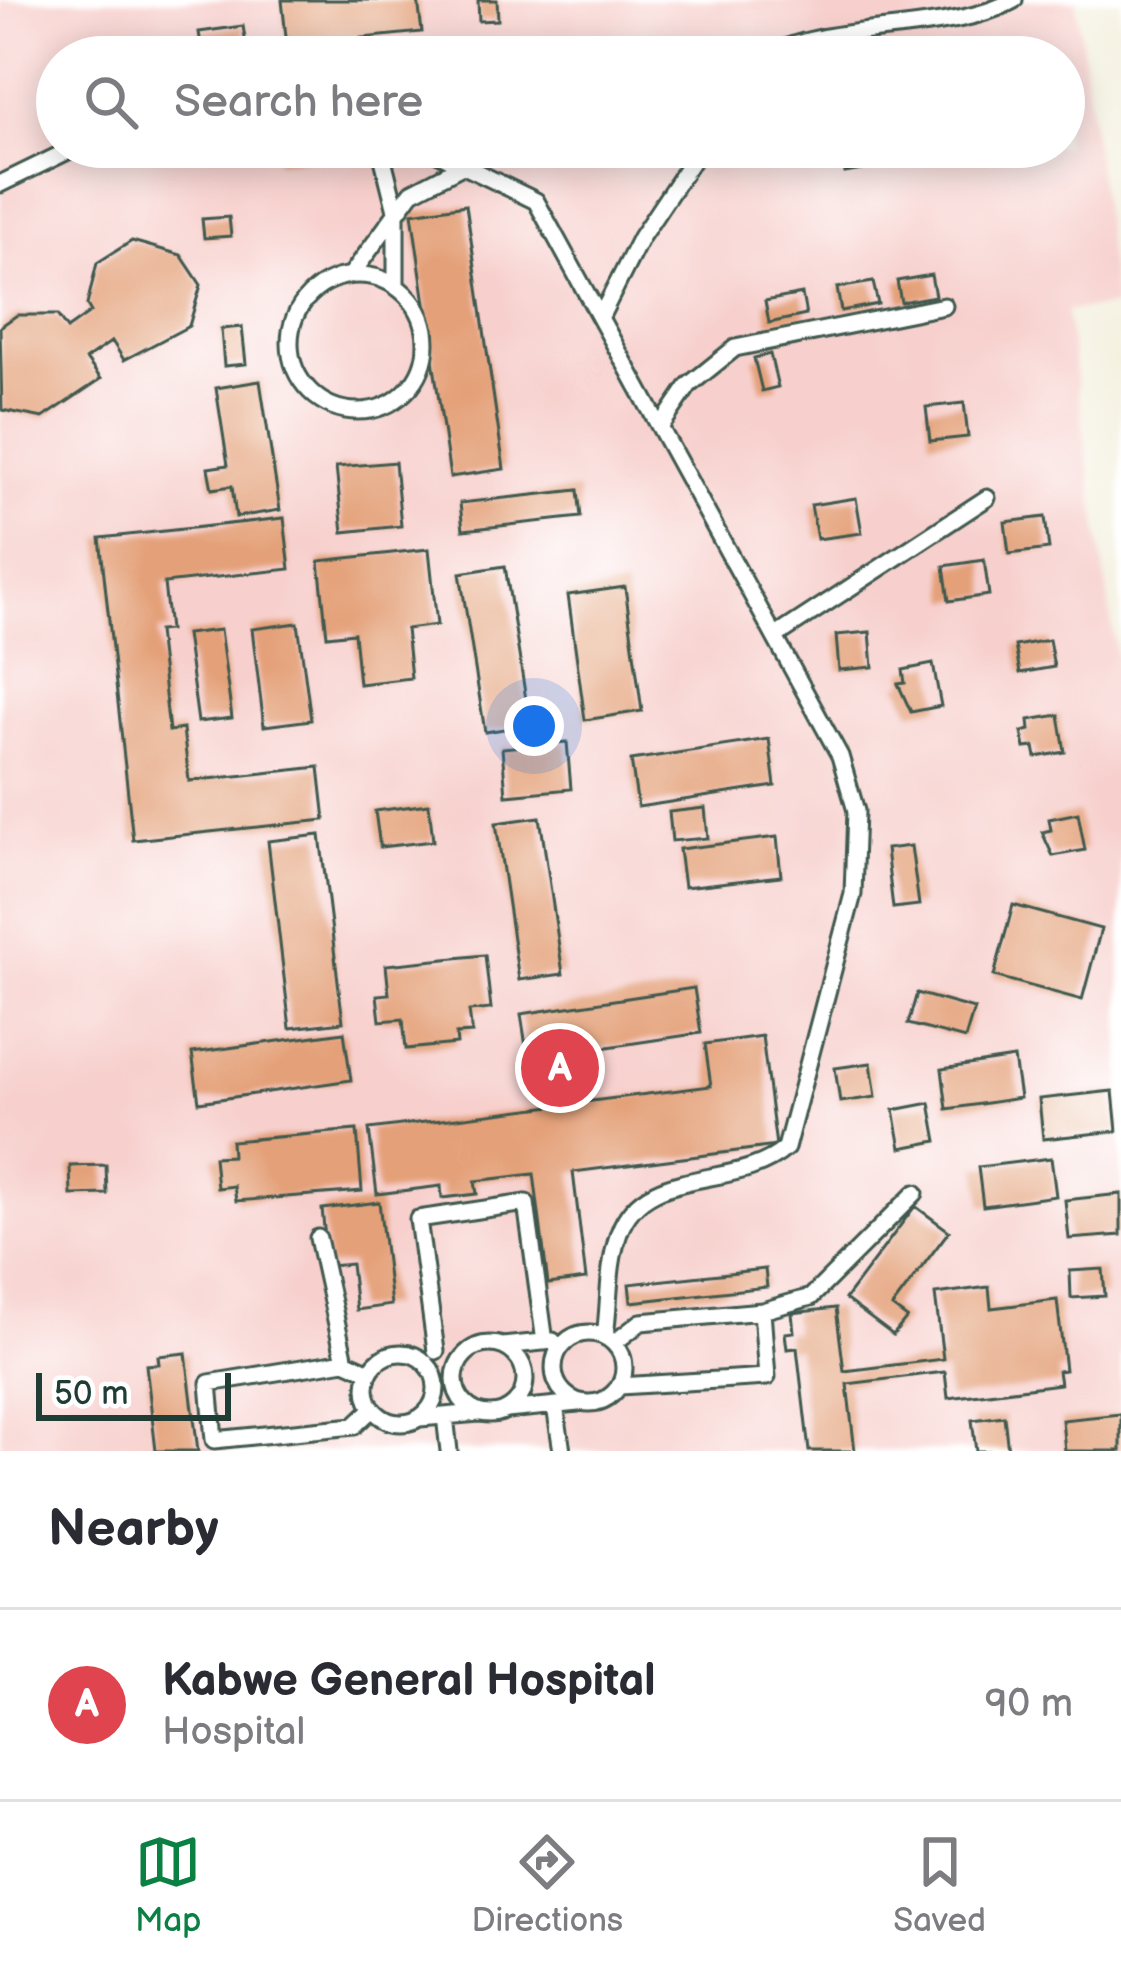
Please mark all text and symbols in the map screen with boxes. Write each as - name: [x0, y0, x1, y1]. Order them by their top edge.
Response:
- search box: [36, 36, 1085, 168]
- icon: search: [78, 69, 144, 135]
- text: Search here: [174, 75, 423, 130]
- your location: [504, 696, 564, 756]
- pin: A: [521, 1023, 599, 1113]
- scale bar: [36, 1367, 231, 1420]
- text: 50 m: [54, 1374, 129, 1414]
- text: Nearby: [48, 1499, 219, 1560]
- text: Kabwe General Hospital: [162, 1654, 656, 1709]
- text: A: [75, 1681, 99, 1728]
- text: 90 m: [985, 1681, 1073, 1728]
- text: Hospital: [162, 1709, 305, 1756]
- tab: Map: [135, 1829, 201, 1941]
- tab: Directions: [472, 1829, 623, 1941]
- tab: Saved: [893, 1829, 986, 1941]

